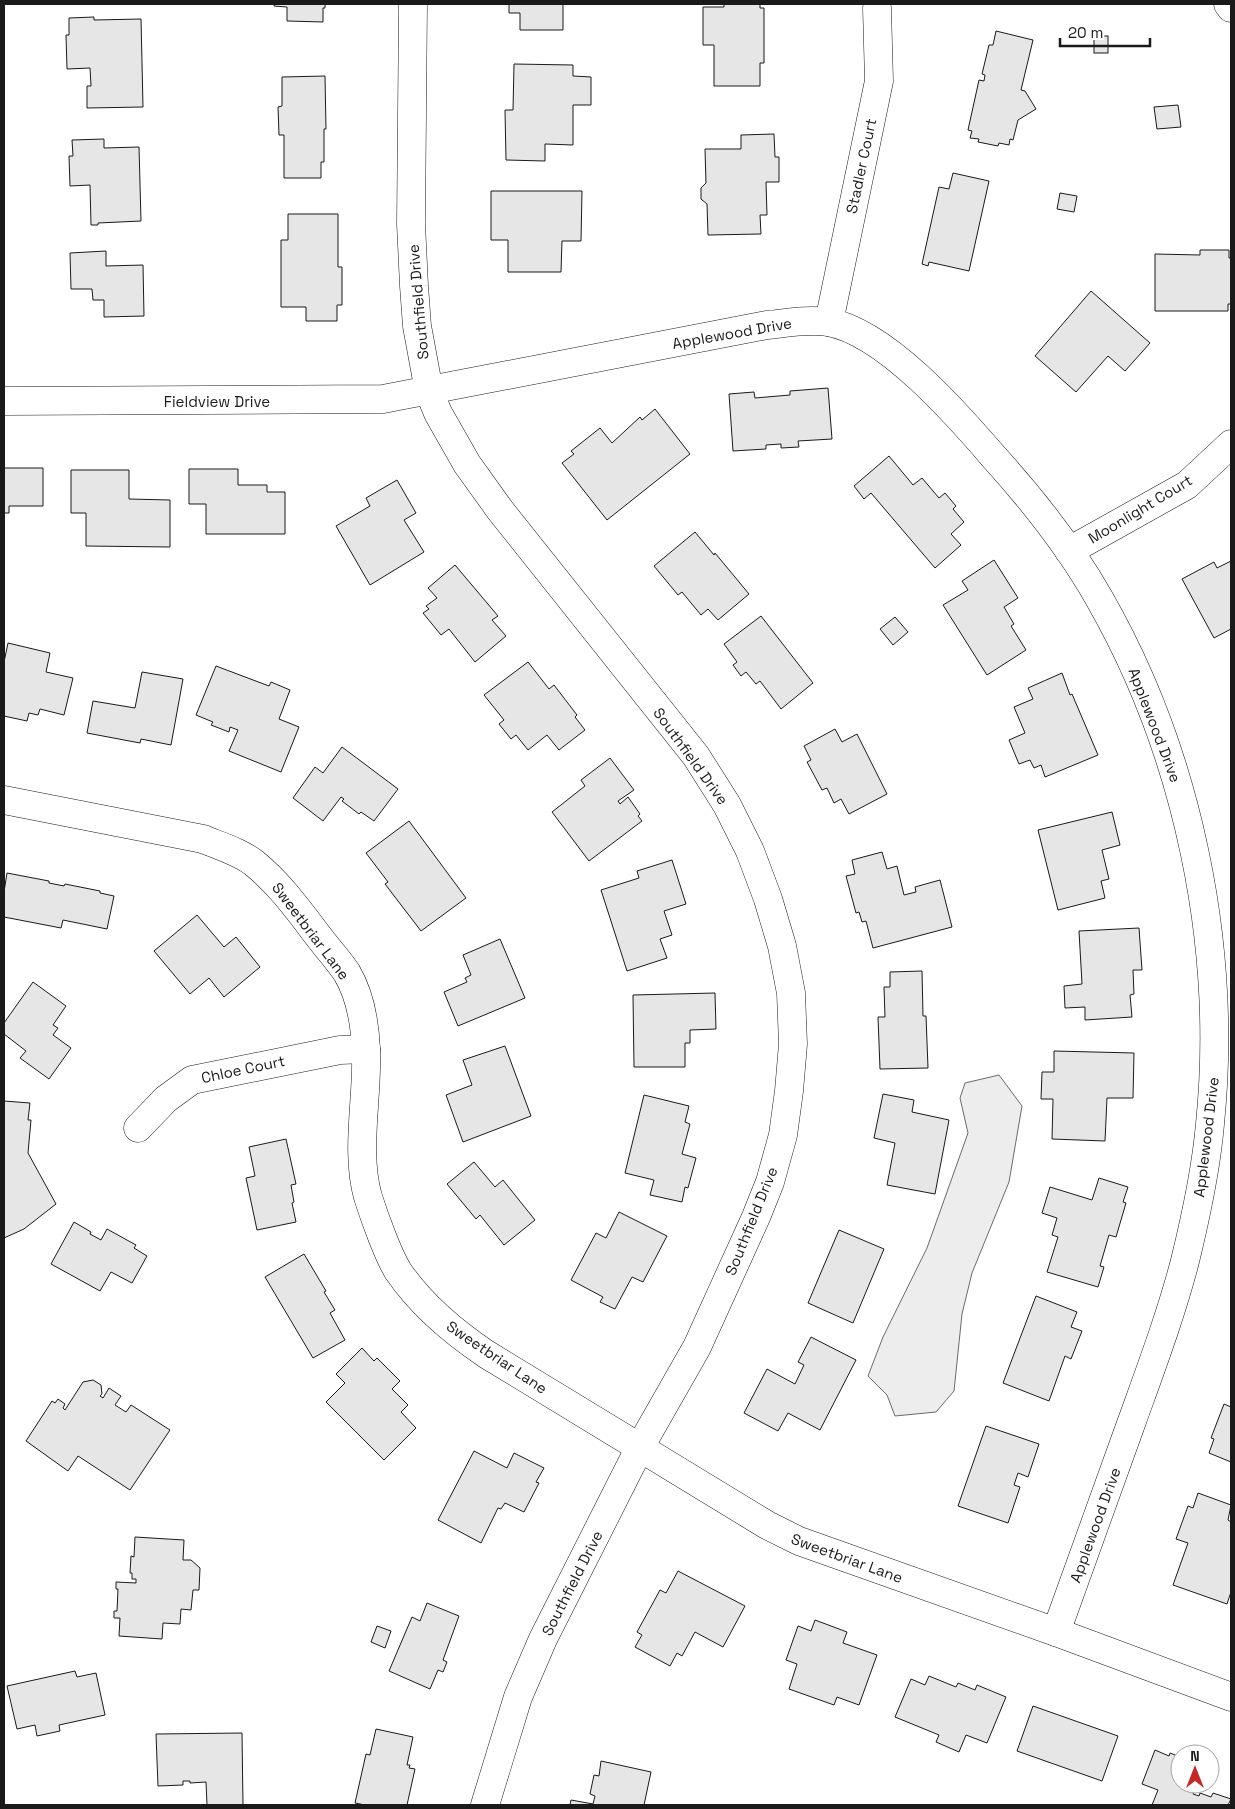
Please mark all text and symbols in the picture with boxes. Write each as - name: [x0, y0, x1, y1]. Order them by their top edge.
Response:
- scale bar: [1060, 15, 1150, 47]
- text: 20 m: [1068, 23, 1103, 42]
- street label: Stadler Court: [842, 117, 880, 215]
- street label: Southfield Drive: [403, 244, 432, 360]
- street label: Applewood Drive: [671, 313, 793, 353]
- street label: Fieldview Drive: [164, 392, 270, 411]
- street label: Moonlight Court: [1085, 470, 1196, 548]
- street label: Applewood Drive: [1124, 665, 1186, 785]
- street label: Southfield Drive: [649, 704, 733, 808]
- street label: Sweetbriar Lane: [268, 878, 354, 984]
- street label: Chloe Court: [199, 1051, 287, 1087]
- street label: Applewood Drive: [1189, 1076, 1223, 1198]
- street label: Southfield Drive: [721, 1164, 781, 1278]
- street label: Sweetbriar Lane: [443, 1316, 551, 1398]
- street label: Applewood Drive: [1065, 1465, 1125, 1585]
- street label: Southfield Drive: [537, 1527, 607, 1639]
- street label: Sweetbriar Lane: [789, 1529, 906, 1587]
- north arrow: [1170, 1744, 1220, 1794]
- text: N: [1190, 1747, 1200, 1765]

